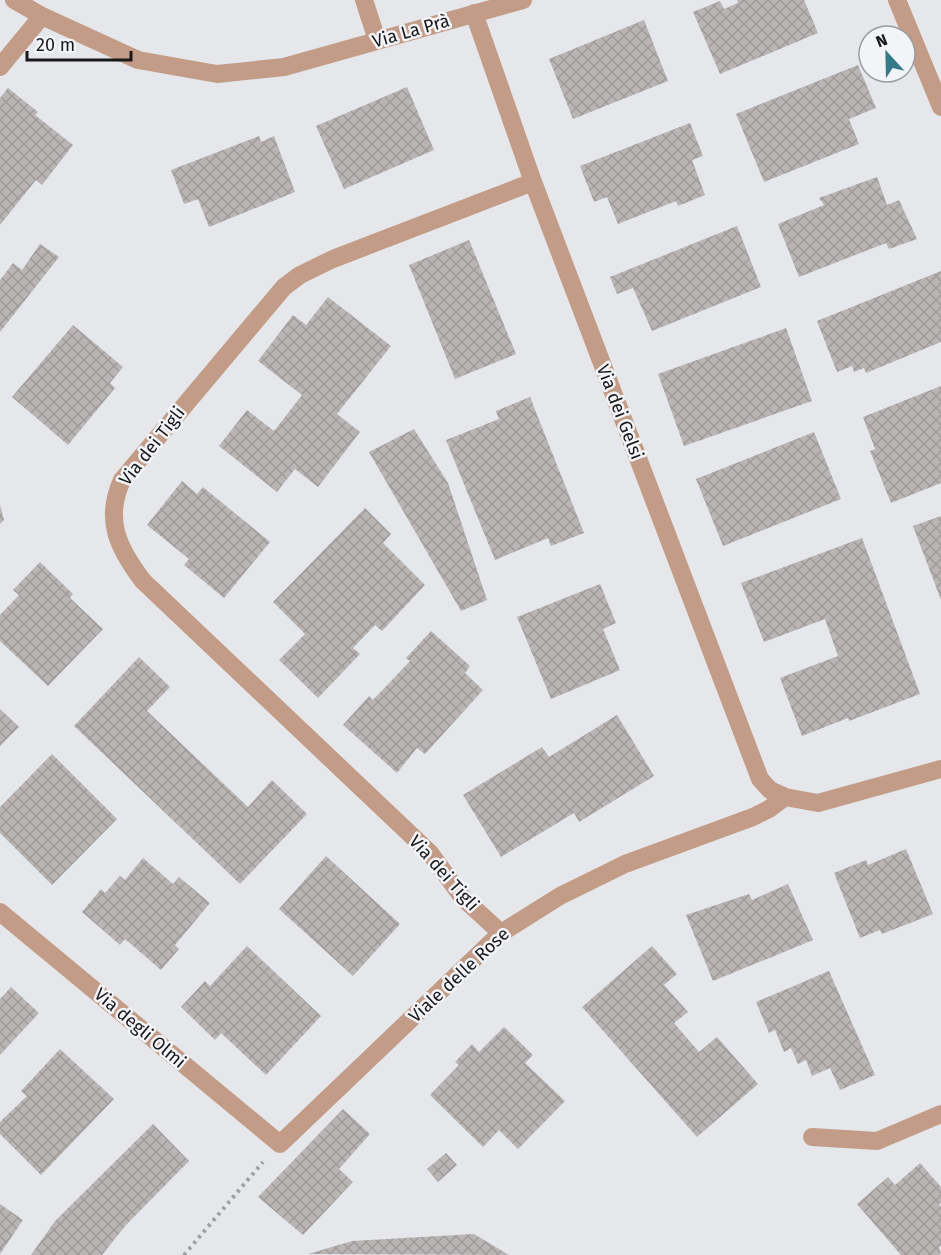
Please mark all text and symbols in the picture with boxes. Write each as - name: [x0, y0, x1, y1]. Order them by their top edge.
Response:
- street label: Via La Prà: [370, 10, 452, 52]
- scale bar: [27, 24, 130, 62]
- north arrow: [857, 24, 917, 84]
- text: N: [873, 30, 890, 51]
- text: 20 m: [36, 34, 75, 56]
- street label: Via dei Gelsi: [592, 361, 648, 463]
- street label: Via dei Tigli: [114, 402, 190, 490]
- street label: Via dei Tigli: [404, 831, 484, 915]
- street label: Viale delle Rose: [404, 923, 514, 1027]
- street label: Via degli Olmi: [90, 983, 190, 1073]

